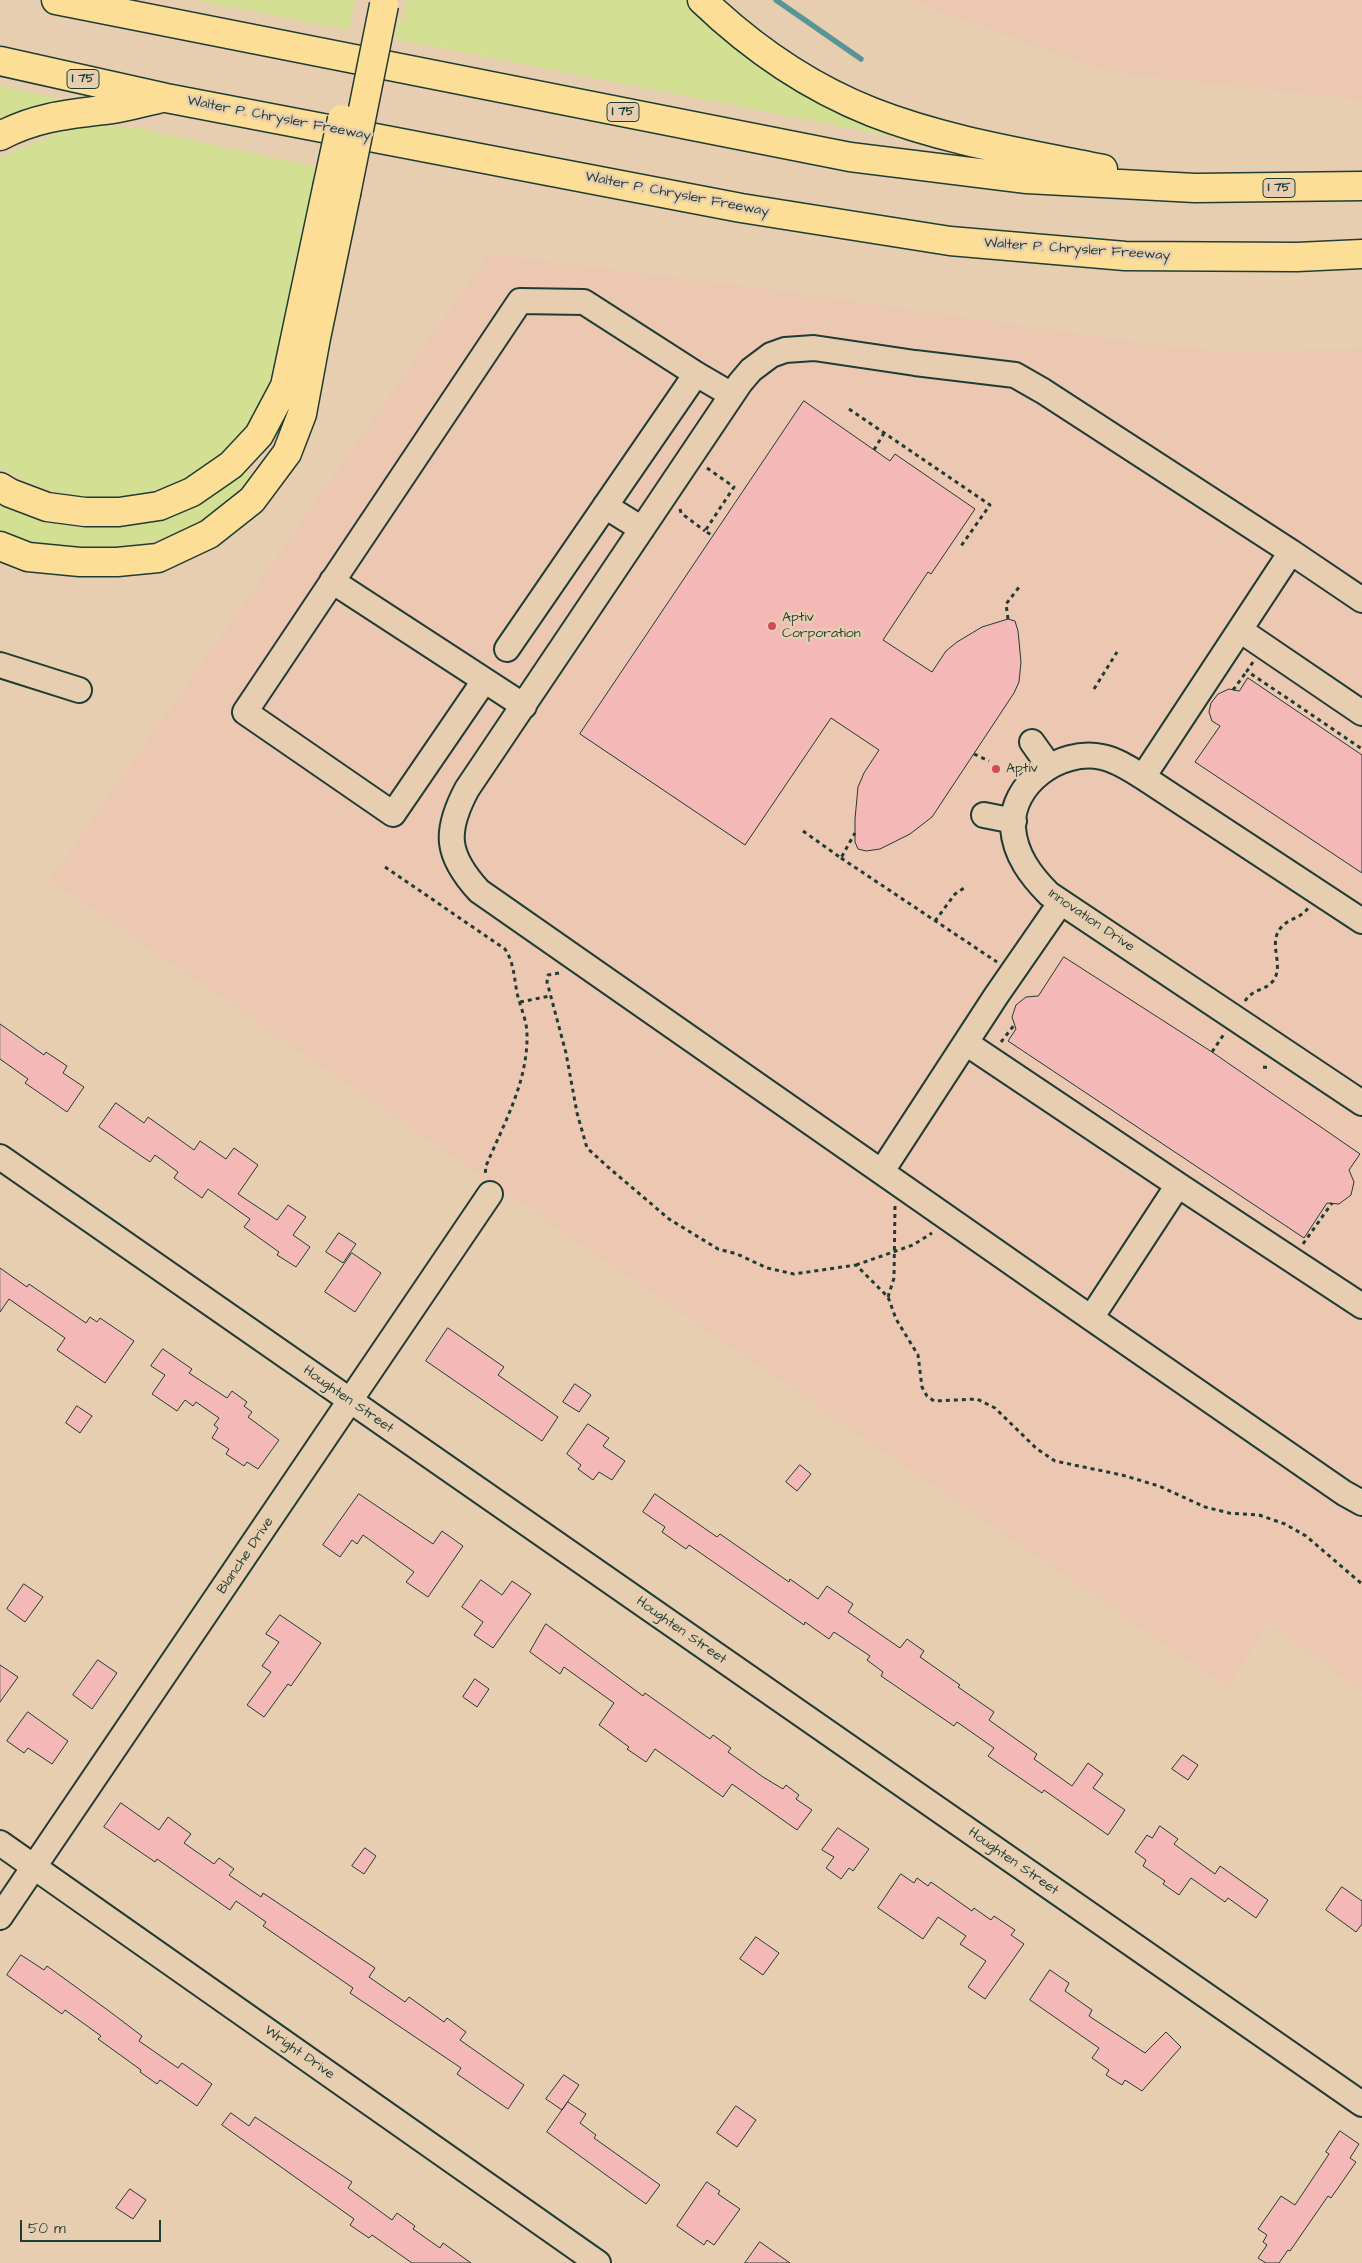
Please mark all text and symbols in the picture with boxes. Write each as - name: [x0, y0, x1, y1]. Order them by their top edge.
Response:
- road number: I 75: [67, 70, 99, 88]
- street label: Walter P. Chrysler Freeway: [186, 93, 372, 145]
- road number: I 75: [607, 102, 639, 121]
- street label: Walter P. Chrysler Freeway: [584, 169, 770, 221]
- road number: I 75: [1263, 178, 1295, 198]
- street label: Walter P. Chrysler Freeway: [983, 235, 1171, 265]
- place label: Aptiv Corporation: [782, 610, 861, 642]
- marker: Aptiv Corporation: [766, 620, 778, 632]
- place label: Aptiv: [1006, 761, 1038, 777]
- marker: Aptiv: [990, 763, 1002, 775]
- street label: Innovation Drive: [1045, 886, 1137, 956]
- street label: Houghten Street: [300, 1363, 396, 1437]
- street label: Blanche Drive: [214, 1514, 278, 1598]
- street label: Houghten Street: [633, 1594, 729, 1668]
- street label: Houghten Street: [965, 1825, 1061, 1899]
- street label: Wright Drive: [261, 2023, 337, 2083]
- scale bar: [22, 2210, 164, 2242]
- text: 50 m: [28, 2218, 66, 2239]

